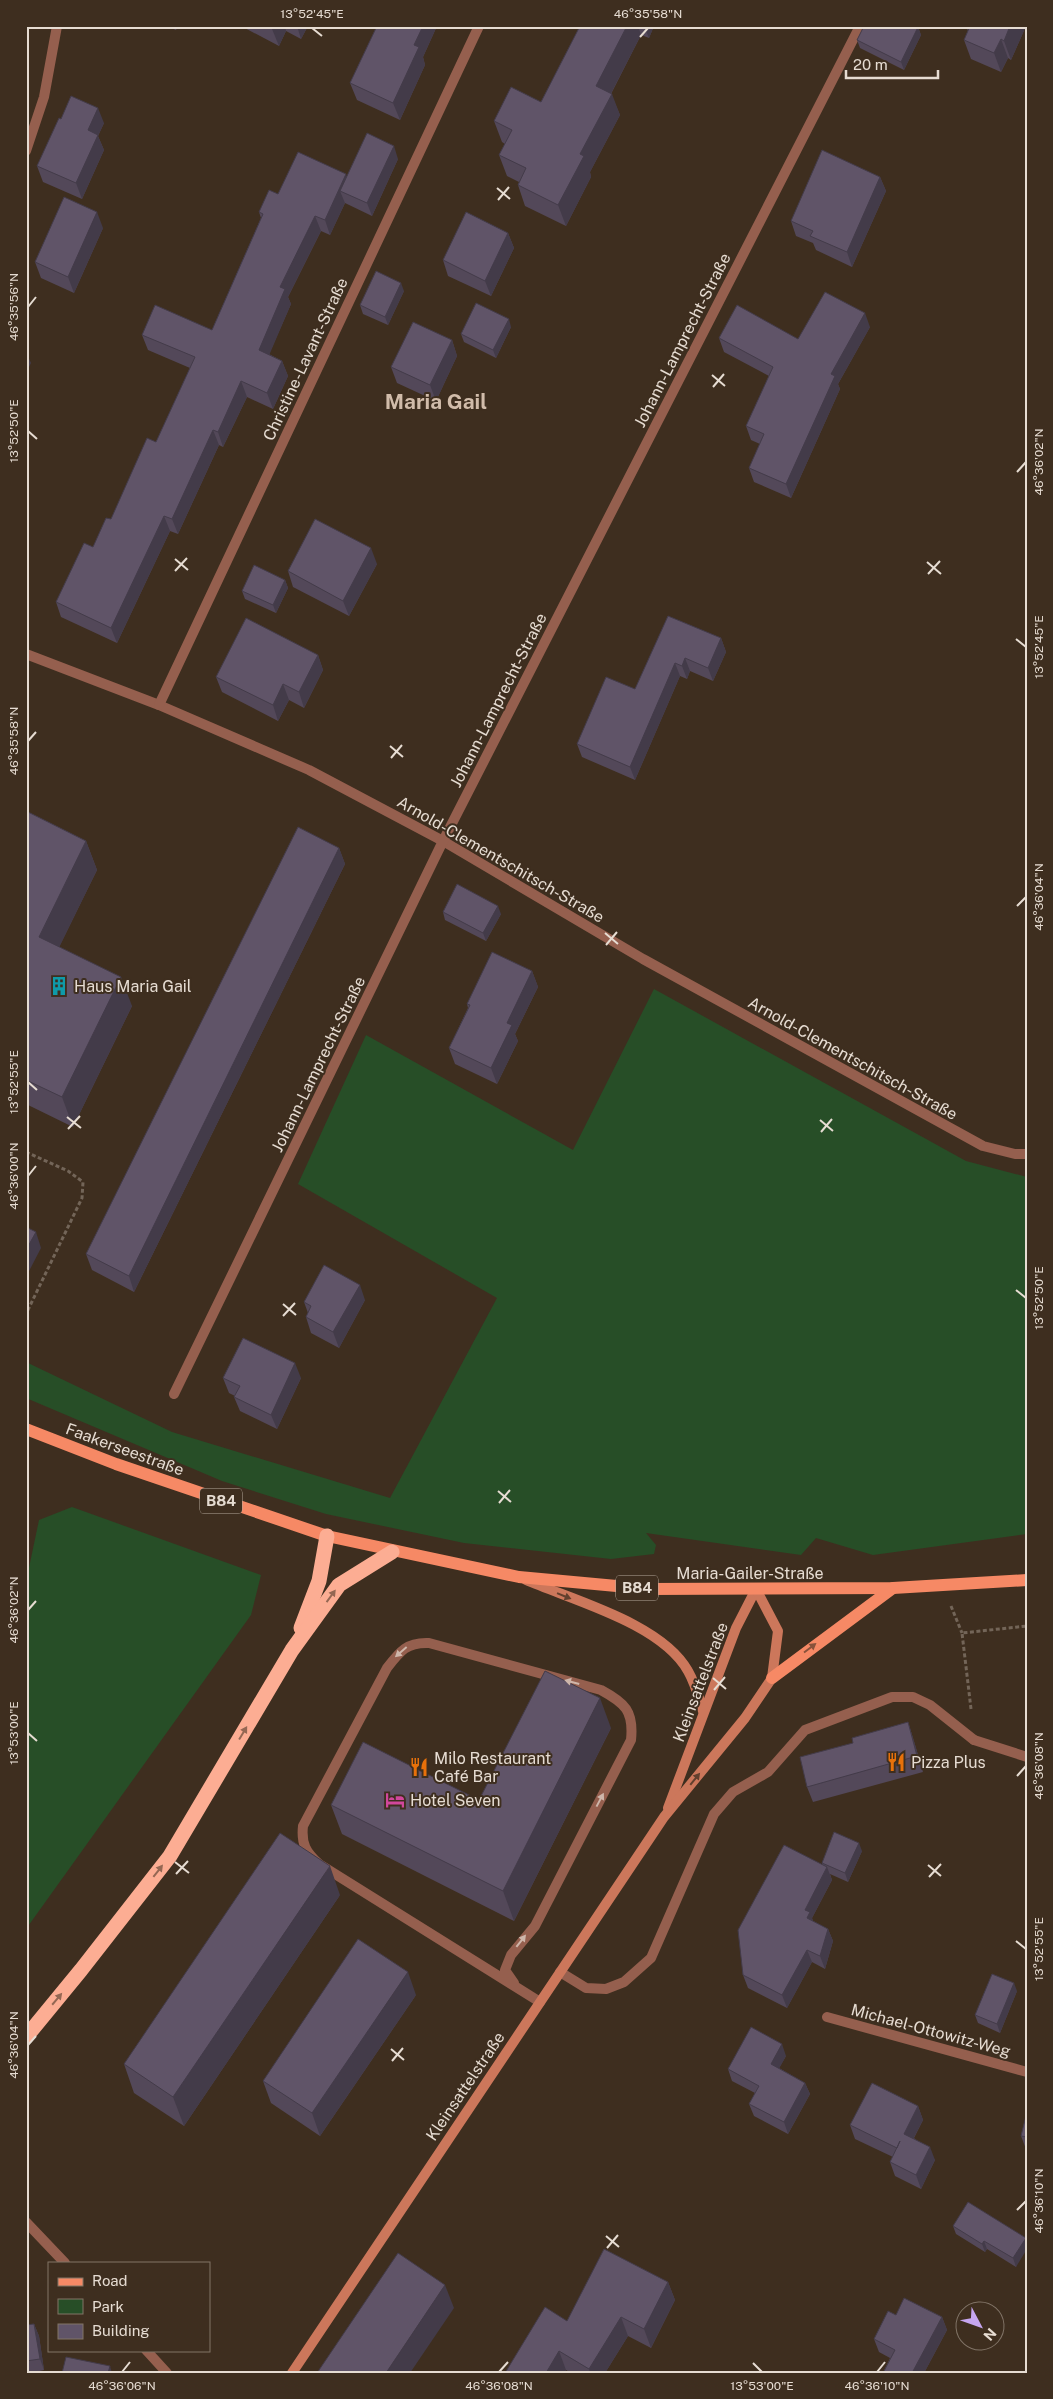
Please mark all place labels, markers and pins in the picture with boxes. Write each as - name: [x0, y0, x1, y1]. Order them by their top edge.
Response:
- building icon: Haus Maria Gail: [48, 975, 70, 997]
- place label: Haus Maria Gail: [74, 977, 192, 996]
- place label: Milo Restaurant Café Bar: [434, 1749, 551, 1786]
- restaurant icon: Pizza Plus: [885, 1751, 907, 1773]
- place label: Pizza Plus: [911, 1753, 986, 1772]
- restaurant icon: Milo Restaurant Café Bar: [408, 1756, 430, 1778]
- hotel icon: Hotel Seven: [384, 1789, 406, 1811]
- place label: Hotel Seven: [410, 1791, 500, 1810]

